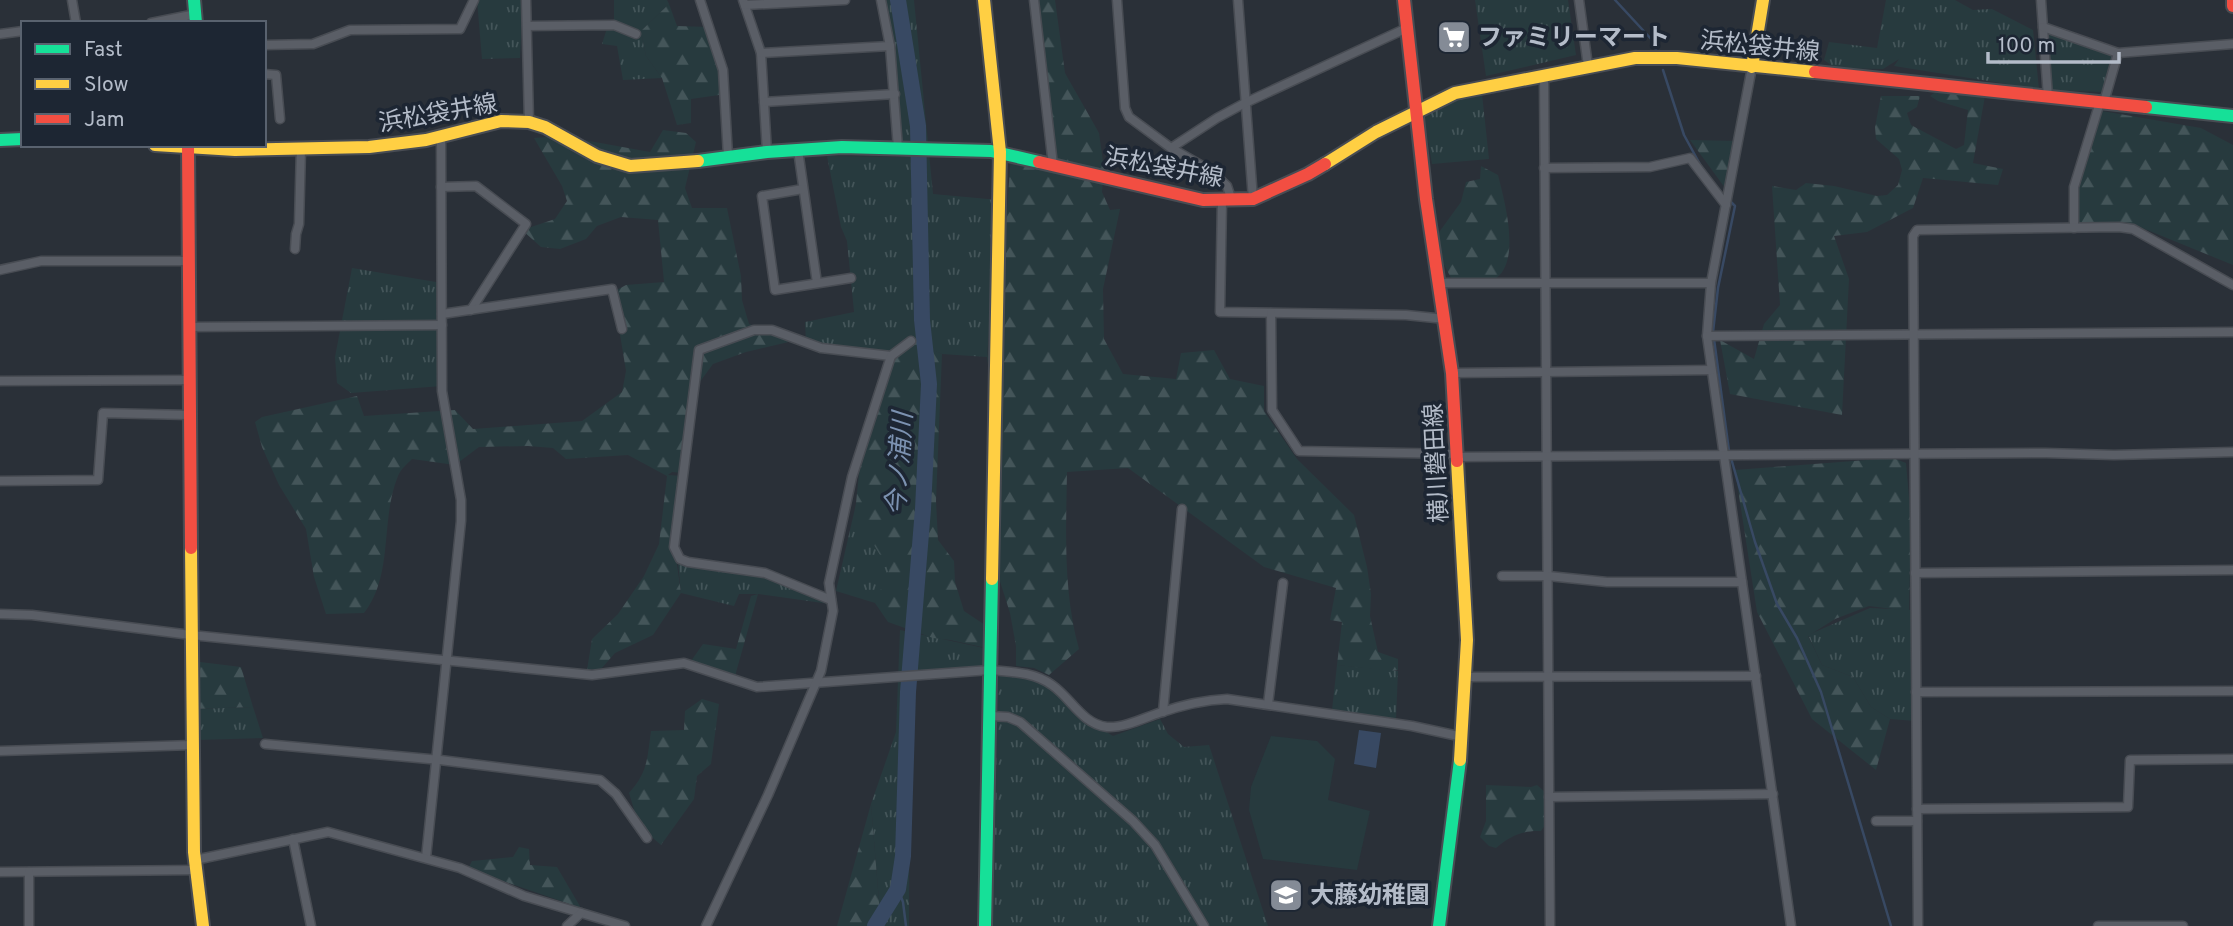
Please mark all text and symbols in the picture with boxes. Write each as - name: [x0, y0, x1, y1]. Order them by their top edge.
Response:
- supermarket icon: ファミリーマート: [1435, 18, 1473, 56]
- legend: [21, 21, 266, 147]
- scale bar: [1988, 21, 2119, 65]
- place label: ファミリーマート: [1478, 24, 1670, 54]
- street label: 浜松袋井線: [1699, 27, 1821, 69]
- text: 100 m: [1998, 33, 2055, 60]
- text: Fast: [84, 37, 123, 64]
- text: Slow: [84, 72, 129, 99]
- street label: 浜松袋井線: [377, 90, 500, 140]
- text: Jam: [84, 107, 125, 134]
- street label: 浜松袋井線: [1102, 143, 1225, 195]
- street label: 横川磐田線: [1420, 402, 1456, 524]
- water label: 今ノ浦川: [881, 408, 922, 517]
- school or university icon: 大藤幼稚園: [1267, 876, 1305, 914]
- place label: 大藤幼稚園: [1310, 882, 1430, 912]

